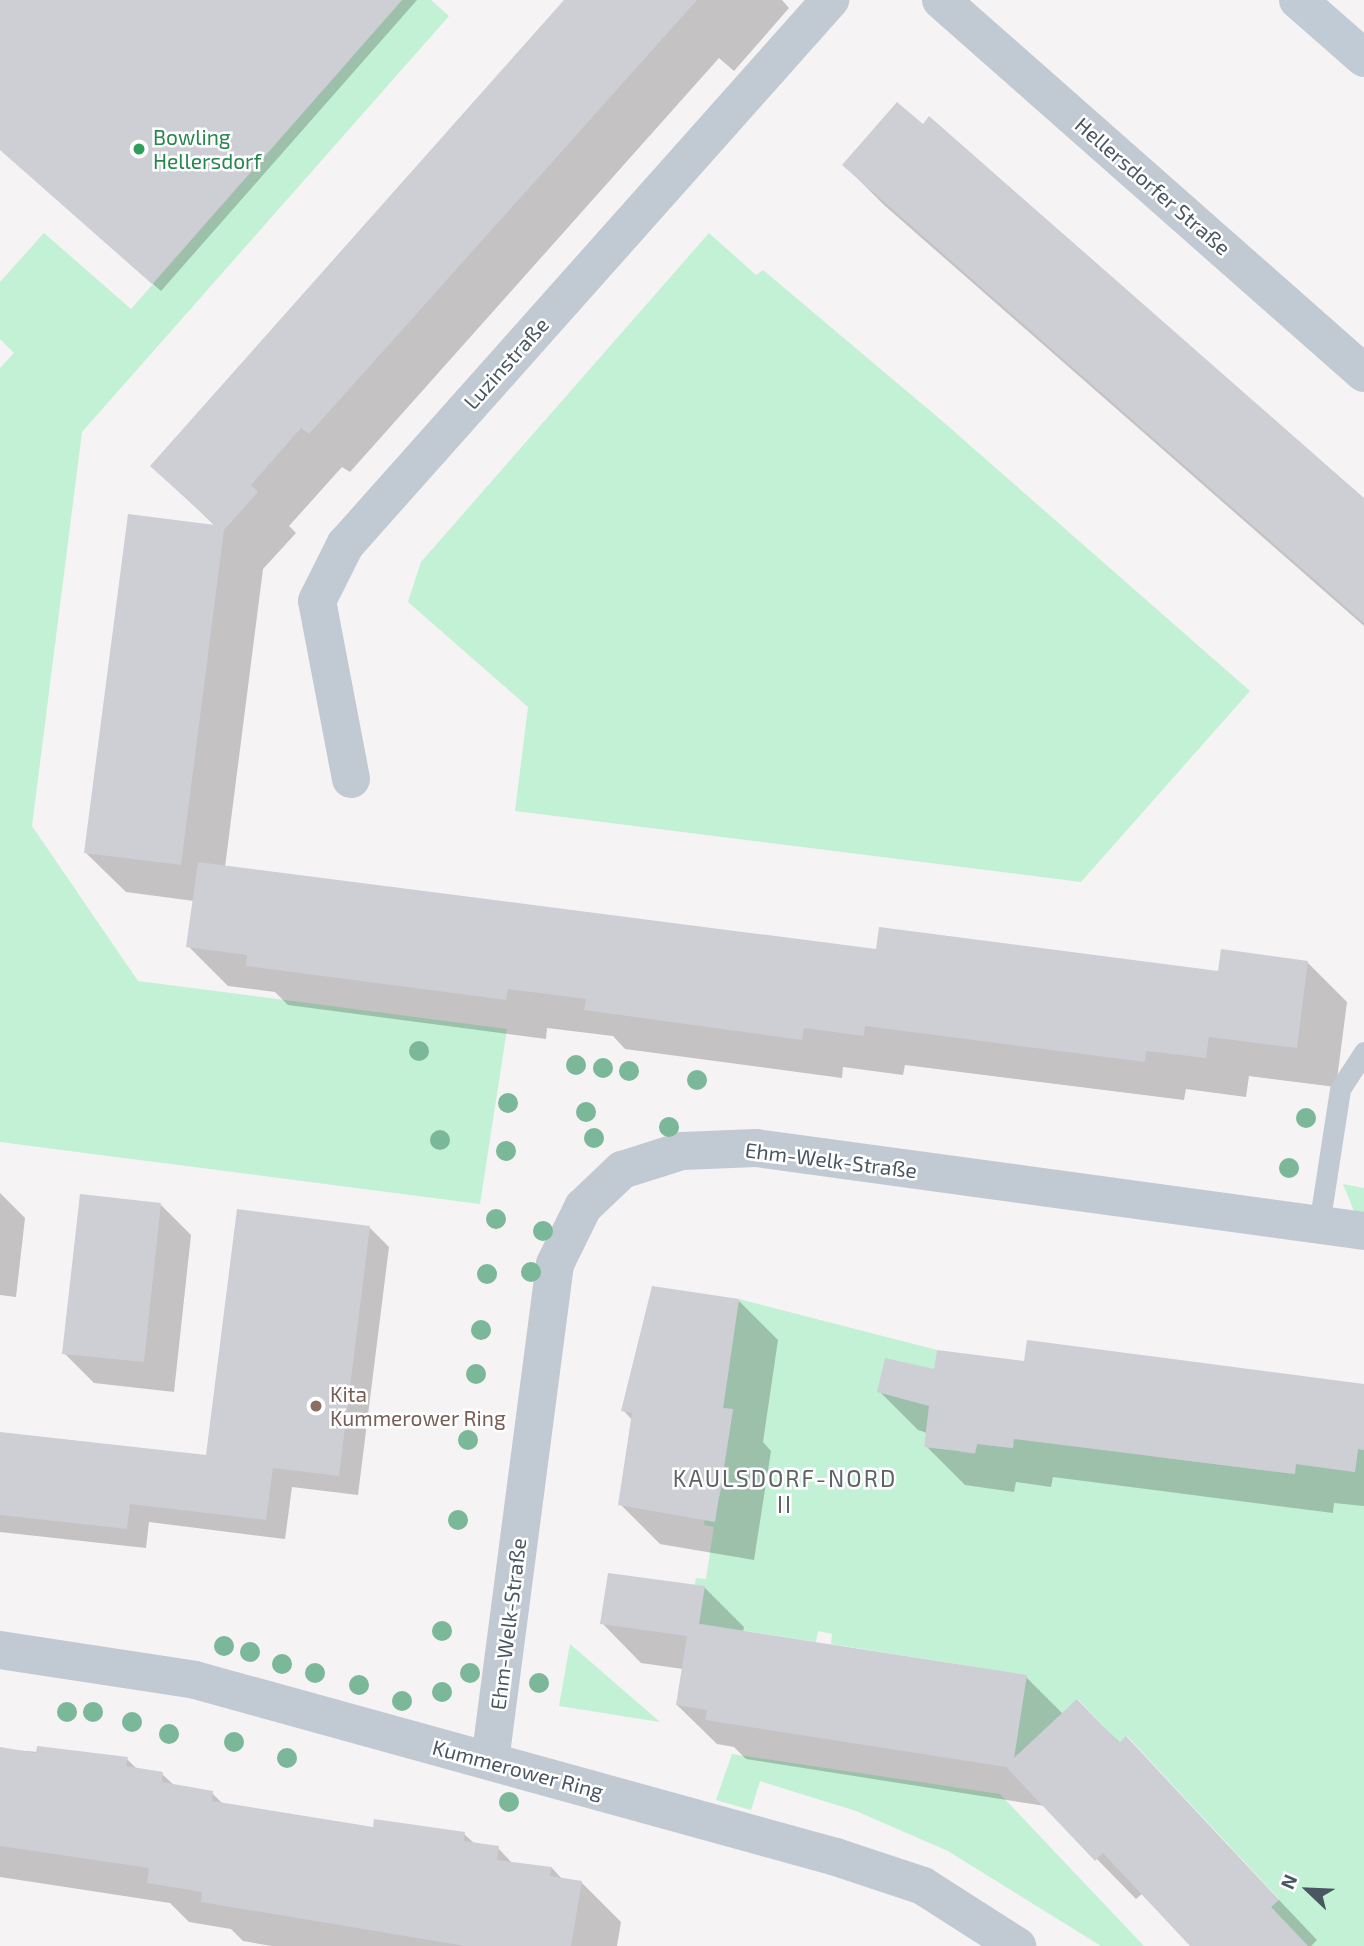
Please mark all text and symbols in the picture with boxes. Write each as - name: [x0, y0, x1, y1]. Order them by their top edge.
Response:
- street label: Hellersdorfer Straße: [1070, 112, 1236, 260]
- place label: Bowling Hellersdorf: [153, 124, 262, 174]
- marker: Bowling Hellersdorf: [131, 141, 147, 157]
- street label: Luzinstraße: [458, 312, 554, 414]
- street label: Ehm-Welk-Straße: [744, 1137, 918, 1183]
- place label: Kita Kummerower Ring: [330, 1381, 506, 1431]
- marker: Kita Kummerower Ring: [308, 1398, 324, 1414]
- district label: KAULSDORF-NORD II: [675, 1464, 895, 1518]
- street label: Ehm-Welk-Straße: [485, 1537, 531, 1711]
- street label: Kummerower Ring: [430, 1734, 606, 1804]
- north arrow: [1273, 1855, 1343, 1925]
- text: N: [1275, 1871, 1301, 1892]

